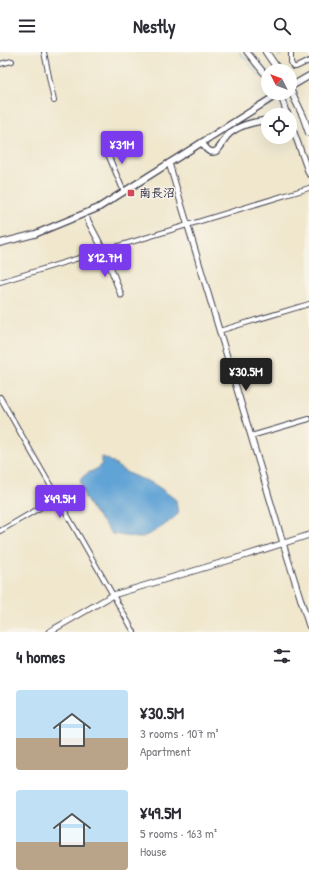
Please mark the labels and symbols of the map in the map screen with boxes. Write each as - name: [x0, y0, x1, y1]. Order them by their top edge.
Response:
- north arrow: [261, 64, 297, 100]
- pin: ¥31M: [98, 131, 146, 165]
- place label: 南長沼: [139, 184, 175, 201]
- marker: 南長沼: [126, 188, 136, 198]
- pin: ¥12.7M: [72, 244, 138, 278]
- pin: ¥30.5M: [213, 358, 279, 392]
- pin: ¥49.5M: [27, 485, 93, 519]

